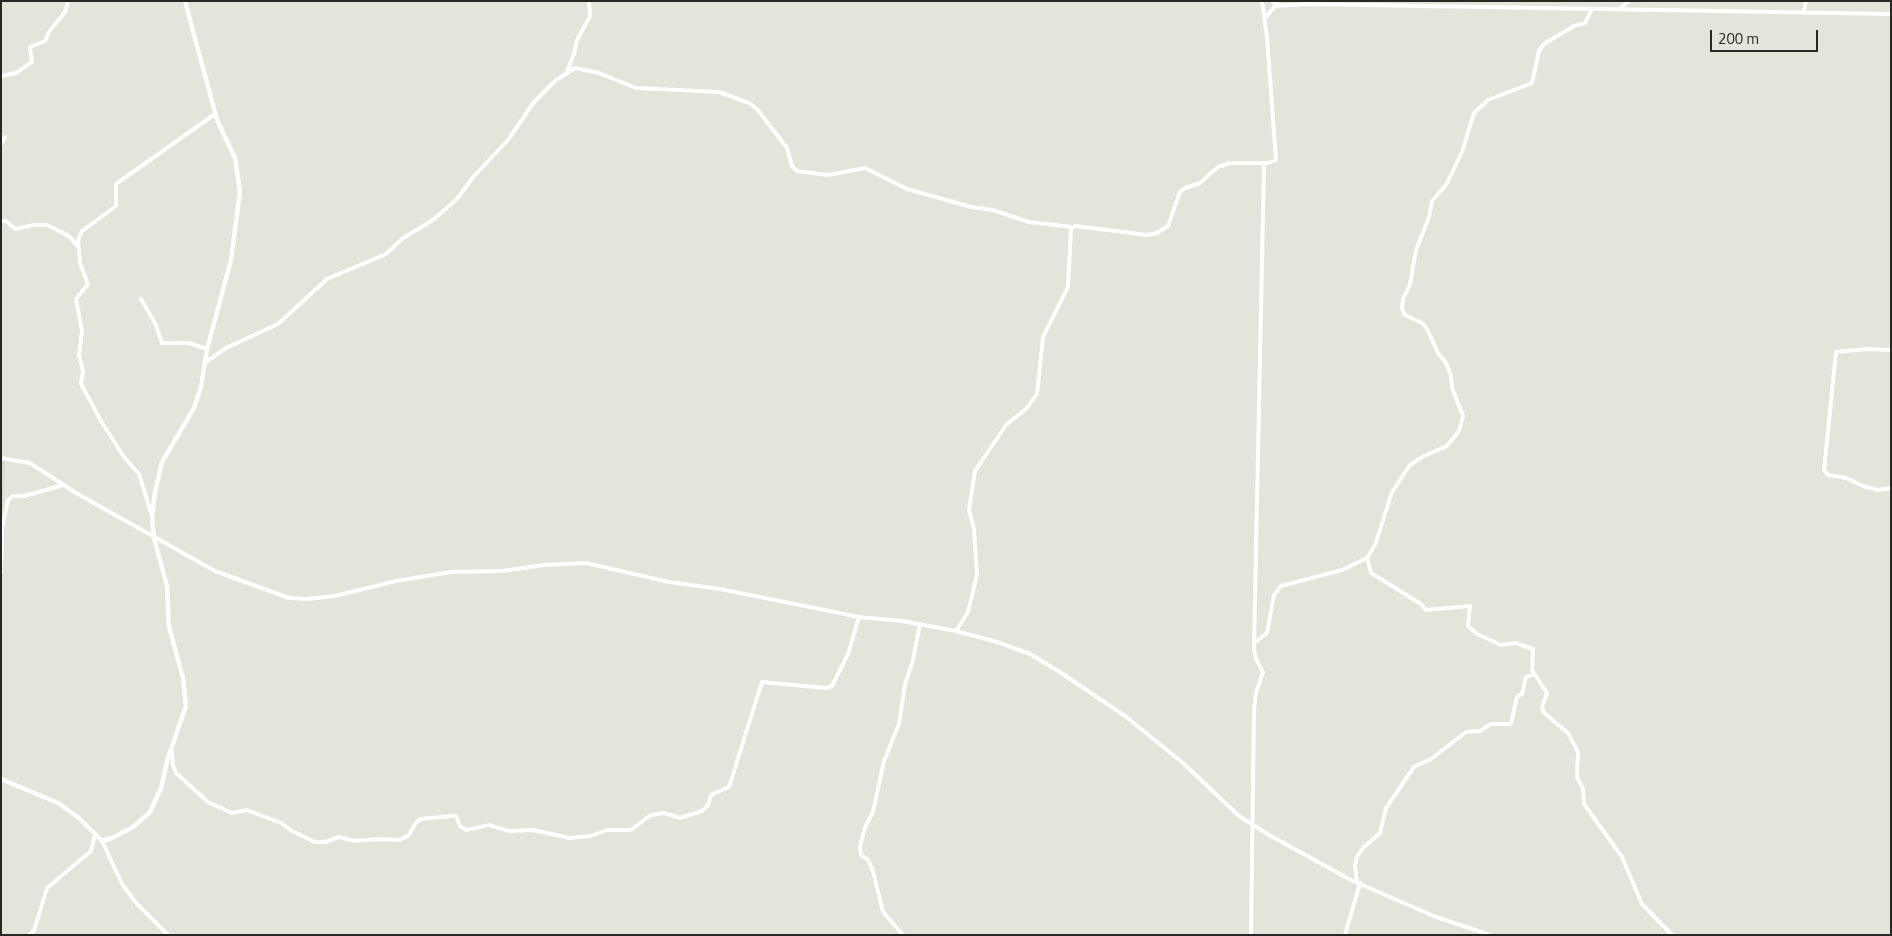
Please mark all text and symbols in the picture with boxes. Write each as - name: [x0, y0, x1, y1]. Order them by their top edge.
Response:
- scale bar: [1712, 20, 1820, 52]
- text: 200 m: [1718, 27, 1759, 50]

